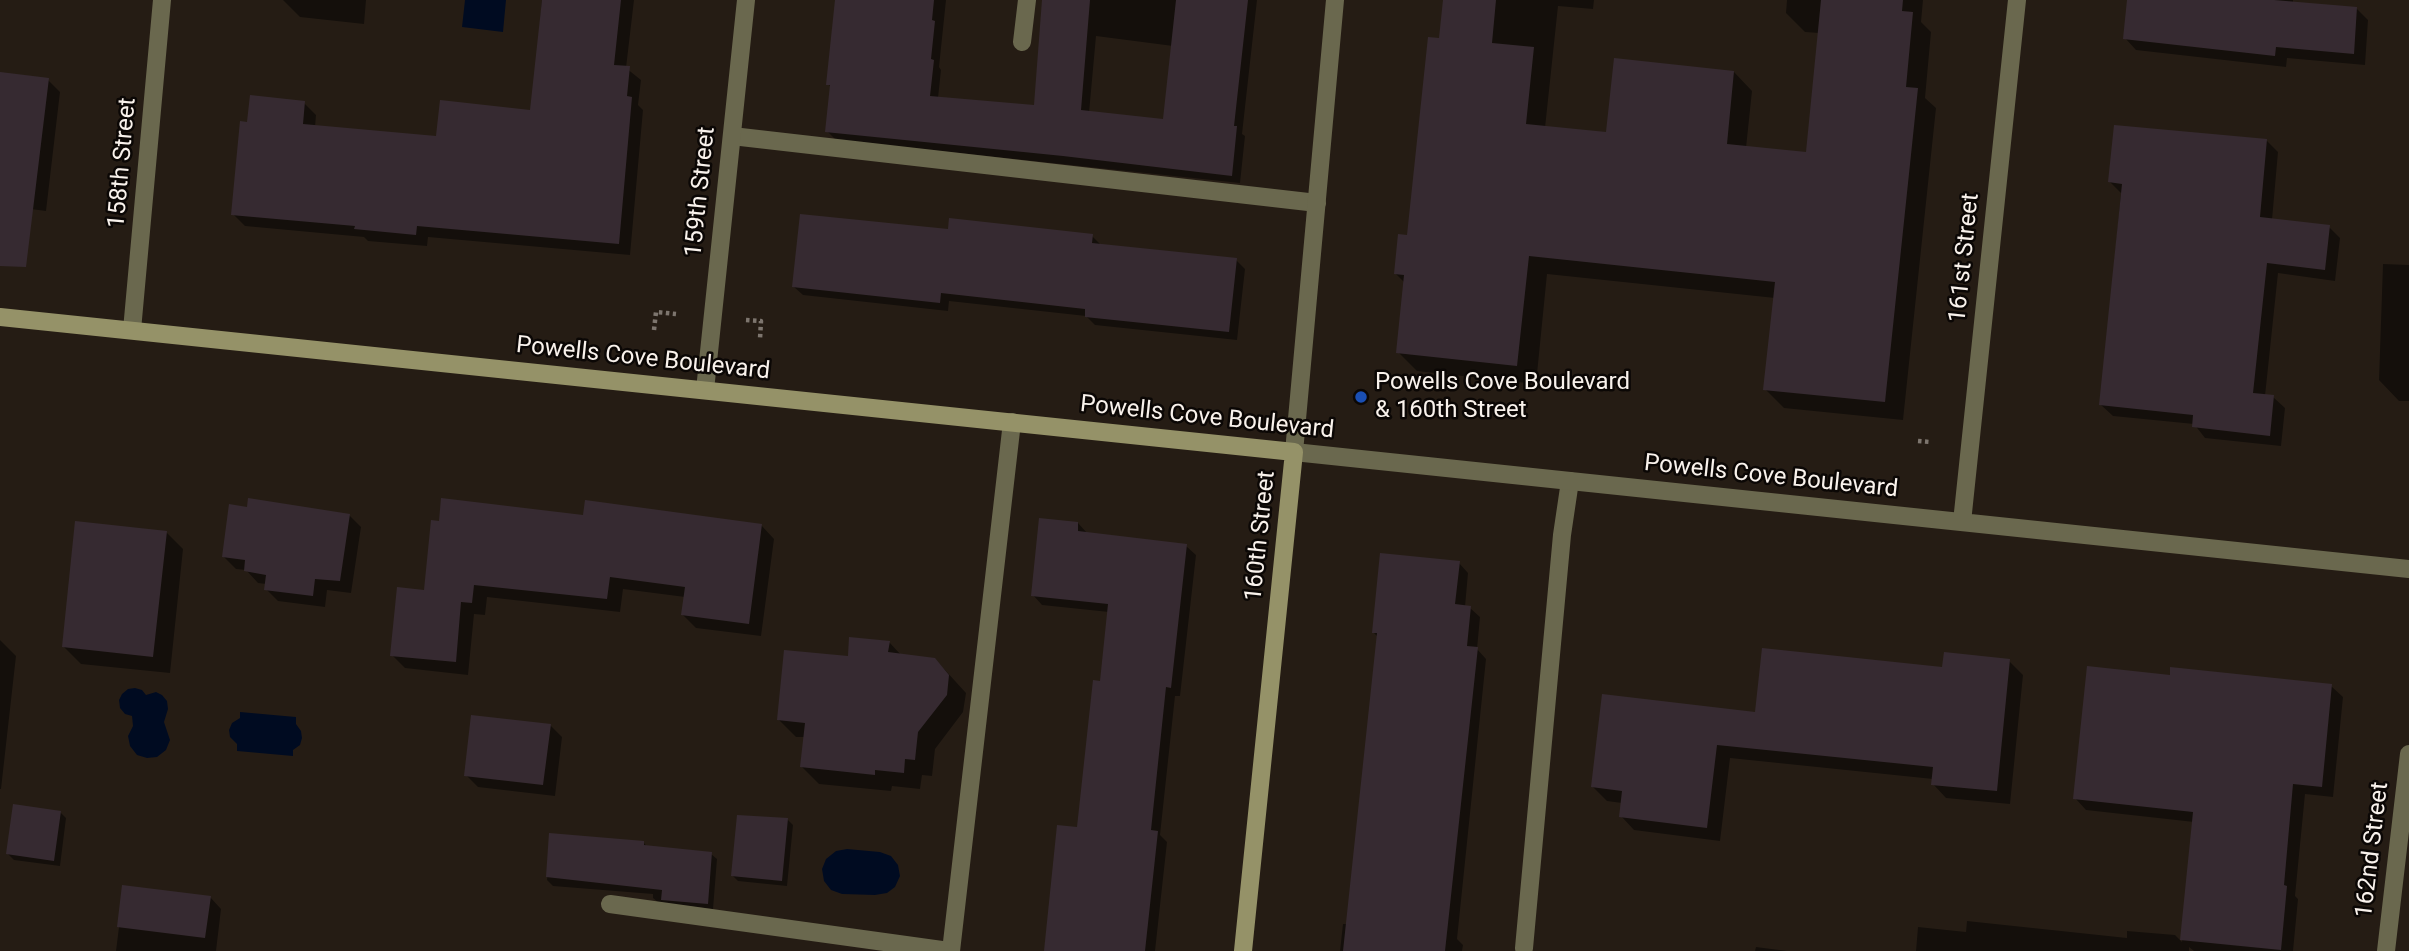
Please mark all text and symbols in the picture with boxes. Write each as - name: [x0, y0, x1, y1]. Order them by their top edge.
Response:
- street label: 158th Street: [103, 97, 143, 229]
- street label: 159th Street: [680, 125, 722, 259]
- street label: 161st Street: [1944, 192, 1986, 324]
- street label: Powells Cove Boulevard: [515, 331, 771, 387]
- place label: Powells Cove Boulevard & 160th Street: [1375, 369, 1630, 425]
- marker: Powells Cove Boulevard & 160th Street: [1353, 389, 1369, 405]
- street label: Powells Cove Boulevard: [1079, 390, 1335, 446]
- street label: Powells Cove Boulevard: [1643, 449, 1899, 505]
- street label: 160th Street: [1240, 469, 1282, 603]
- street label: 162nd Street: [2350, 780, 2396, 920]

